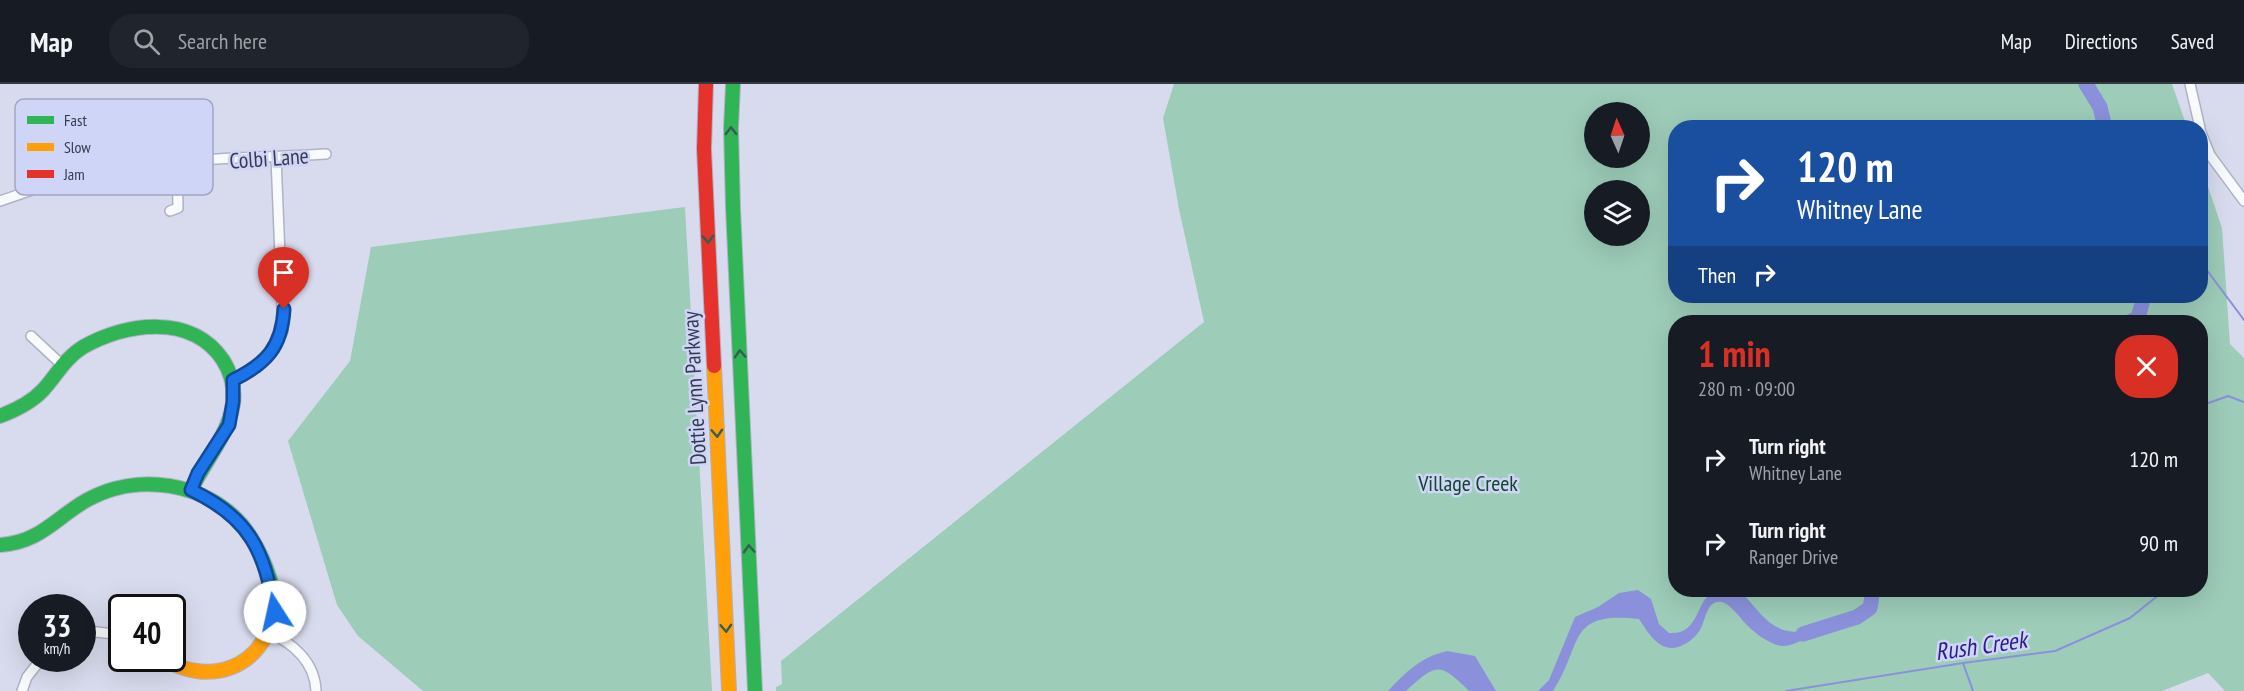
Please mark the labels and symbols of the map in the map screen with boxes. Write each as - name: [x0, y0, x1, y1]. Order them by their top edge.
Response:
- legend: [15, 99, 213, 195]
- north arrow: [1584, 102, 1650, 168]
- text: Fast: [64, 110, 87, 130]
- one-way arrow: [725, 127, 737, 136]
- text: Slow: [64, 137, 91, 157]
- street label: Colbi Lane: [228, 141, 310, 175]
- text: Jam: [63, 164, 85, 184]
- one-way arrow: [701, 234, 714, 243]
- pin: [258, 247, 309, 309]
- street label: Dottie Lynn Parkway: [676, 310, 712, 466]
- one-way arrow: [733, 349, 746, 358]
- one-way arrow: [710, 429, 723, 438]
- park label: Village Creek: [1417, 469, 1518, 497]
- one-way arrow: [742, 544, 755, 553]
- position arrow: [243, 580, 307, 644]
- speed limit sign: 40: [108, 594, 186, 672]
- water label: Rush Creek: [1933, 623, 2031, 667]
- one-way arrow: [720, 624, 733, 633]

